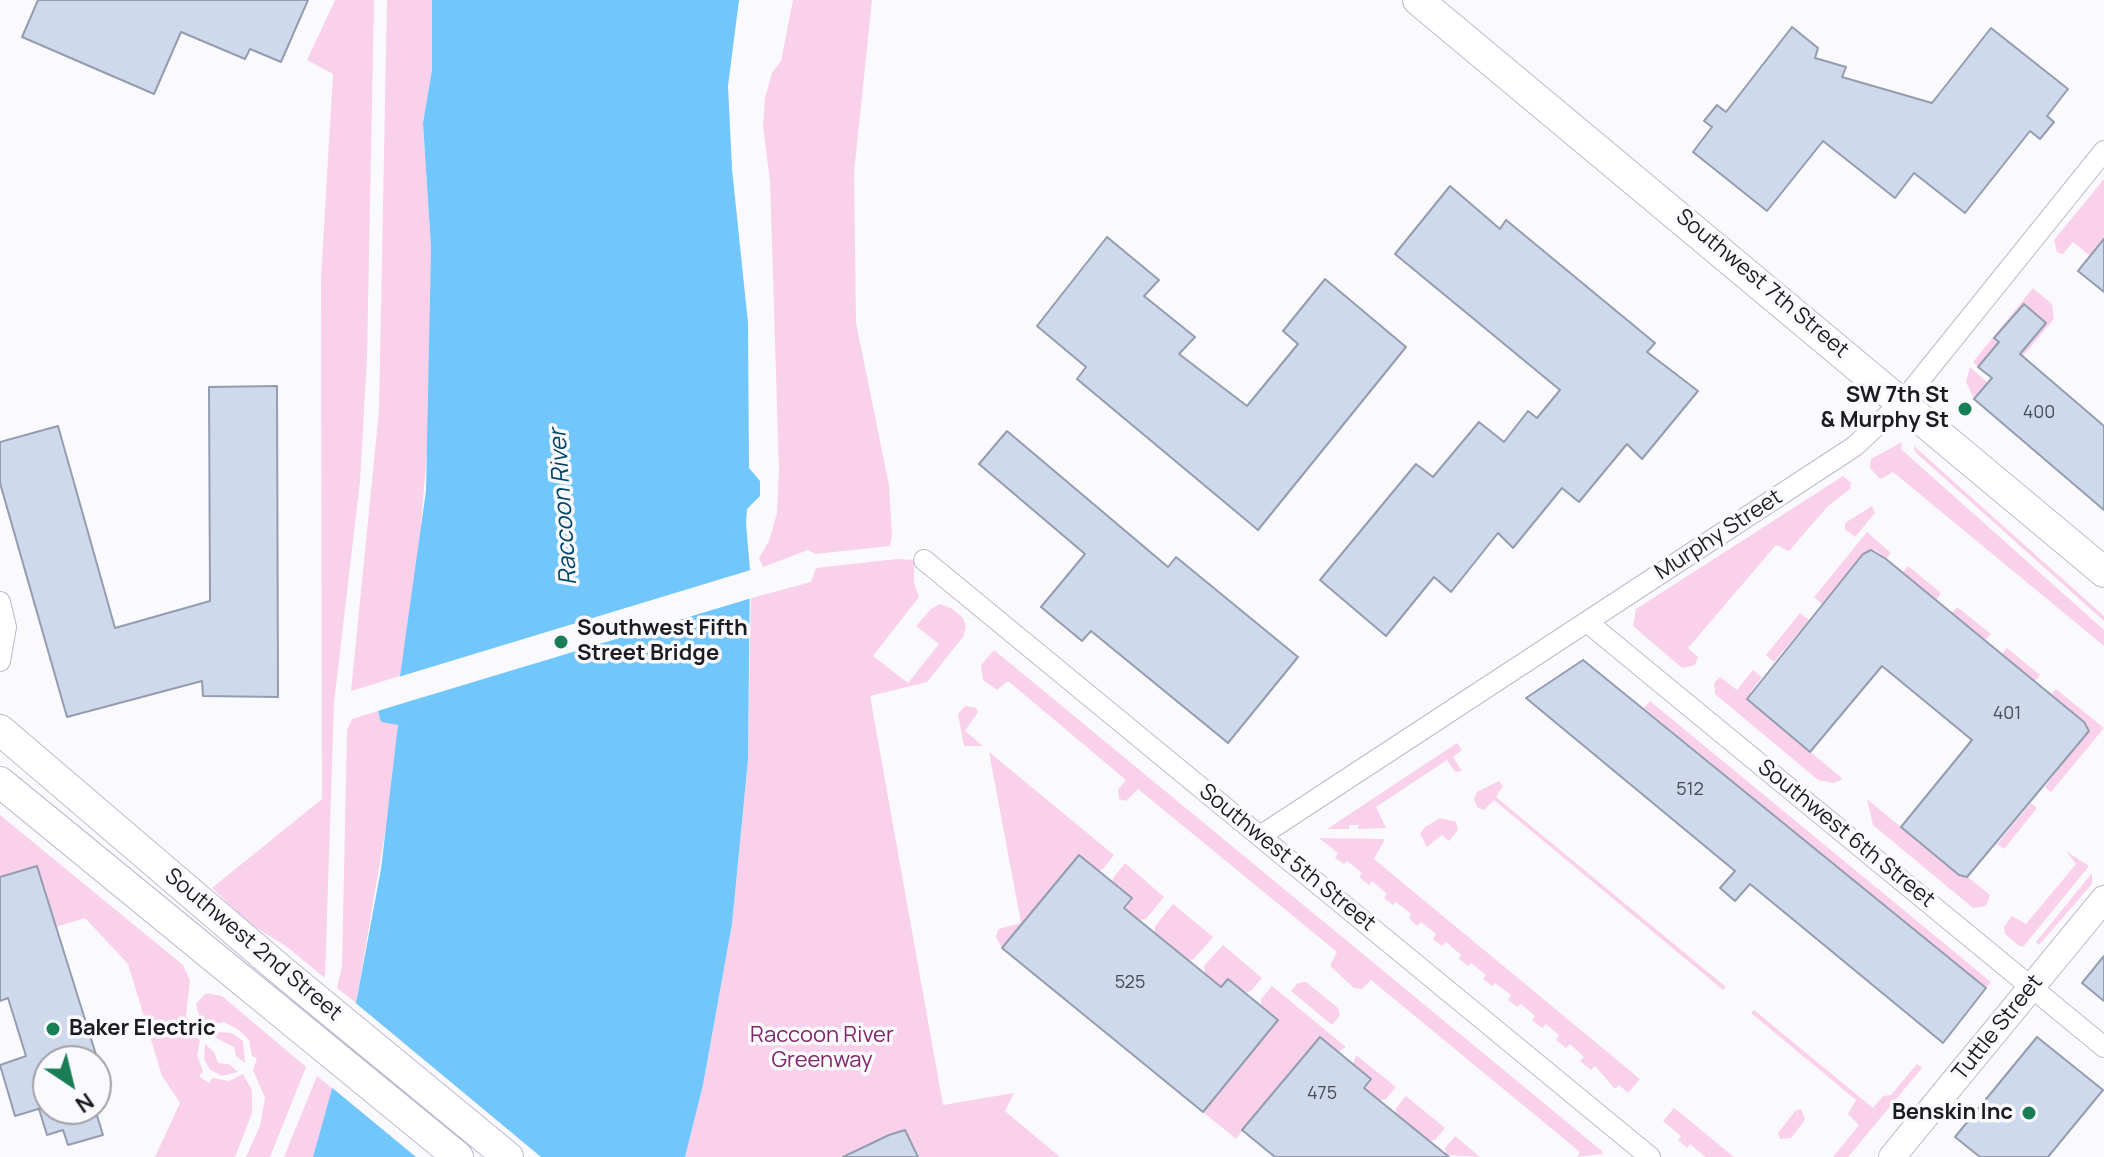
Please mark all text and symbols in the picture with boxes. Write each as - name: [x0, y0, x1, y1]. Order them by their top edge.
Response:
- street label: Southwest 7th Street: [1670, 204, 1854, 364]
- place label: SW 7th St & Murphy St: [1821, 383, 1949, 434]
- marker: SW 7th St & Murphy St: [1956, 400, 1974, 418]
- house number: 400: [2023, 402, 2055, 424]
- water label: Raccoon River: [544, 428, 584, 586]
- street label: Murphy Street: [1651, 484, 1787, 586]
- place label: Southwest Fifth Street Bridge: [577, 616, 748, 668]
- marker: Southwest Fifth Street Bridge: [552, 633, 570, 651]
- house number: 401: [1993, 703, 2021, 725]
- street label: Southwest 6th Street: [1752, 754, 1940, 914]
- street label: Southwest 5th Street: [1194, 779, 1380, 937]
- house number: 512: [1676, 779, 1704, 801]
- street label: Southwest 2nd Street: [159, 863, 347, 1027]
- street label: Tuttle Street: [1947, 970, 2049, 1086]
- house number: 525: [1115, 972, 1145, 994]
- place label: Baker Electric: [69, 1016, 216, 1042]
- marker: Baker Electric: [44, 1020, 62, 1038]
- park label: Raccoon River Greenway: [750, 1023, 894, 1074]
- north arrow: [32, 1045, 112, 1125]
- house number: 475: [1307, 1083, 1337, 1105]
- text: N: [70, 1086, 100, 1120]
- place label: Benskin Inc: [1892, 1100, 2013, 1126]
- marker: Benskin Inc: [2020, 1104, 2038, 1122]

